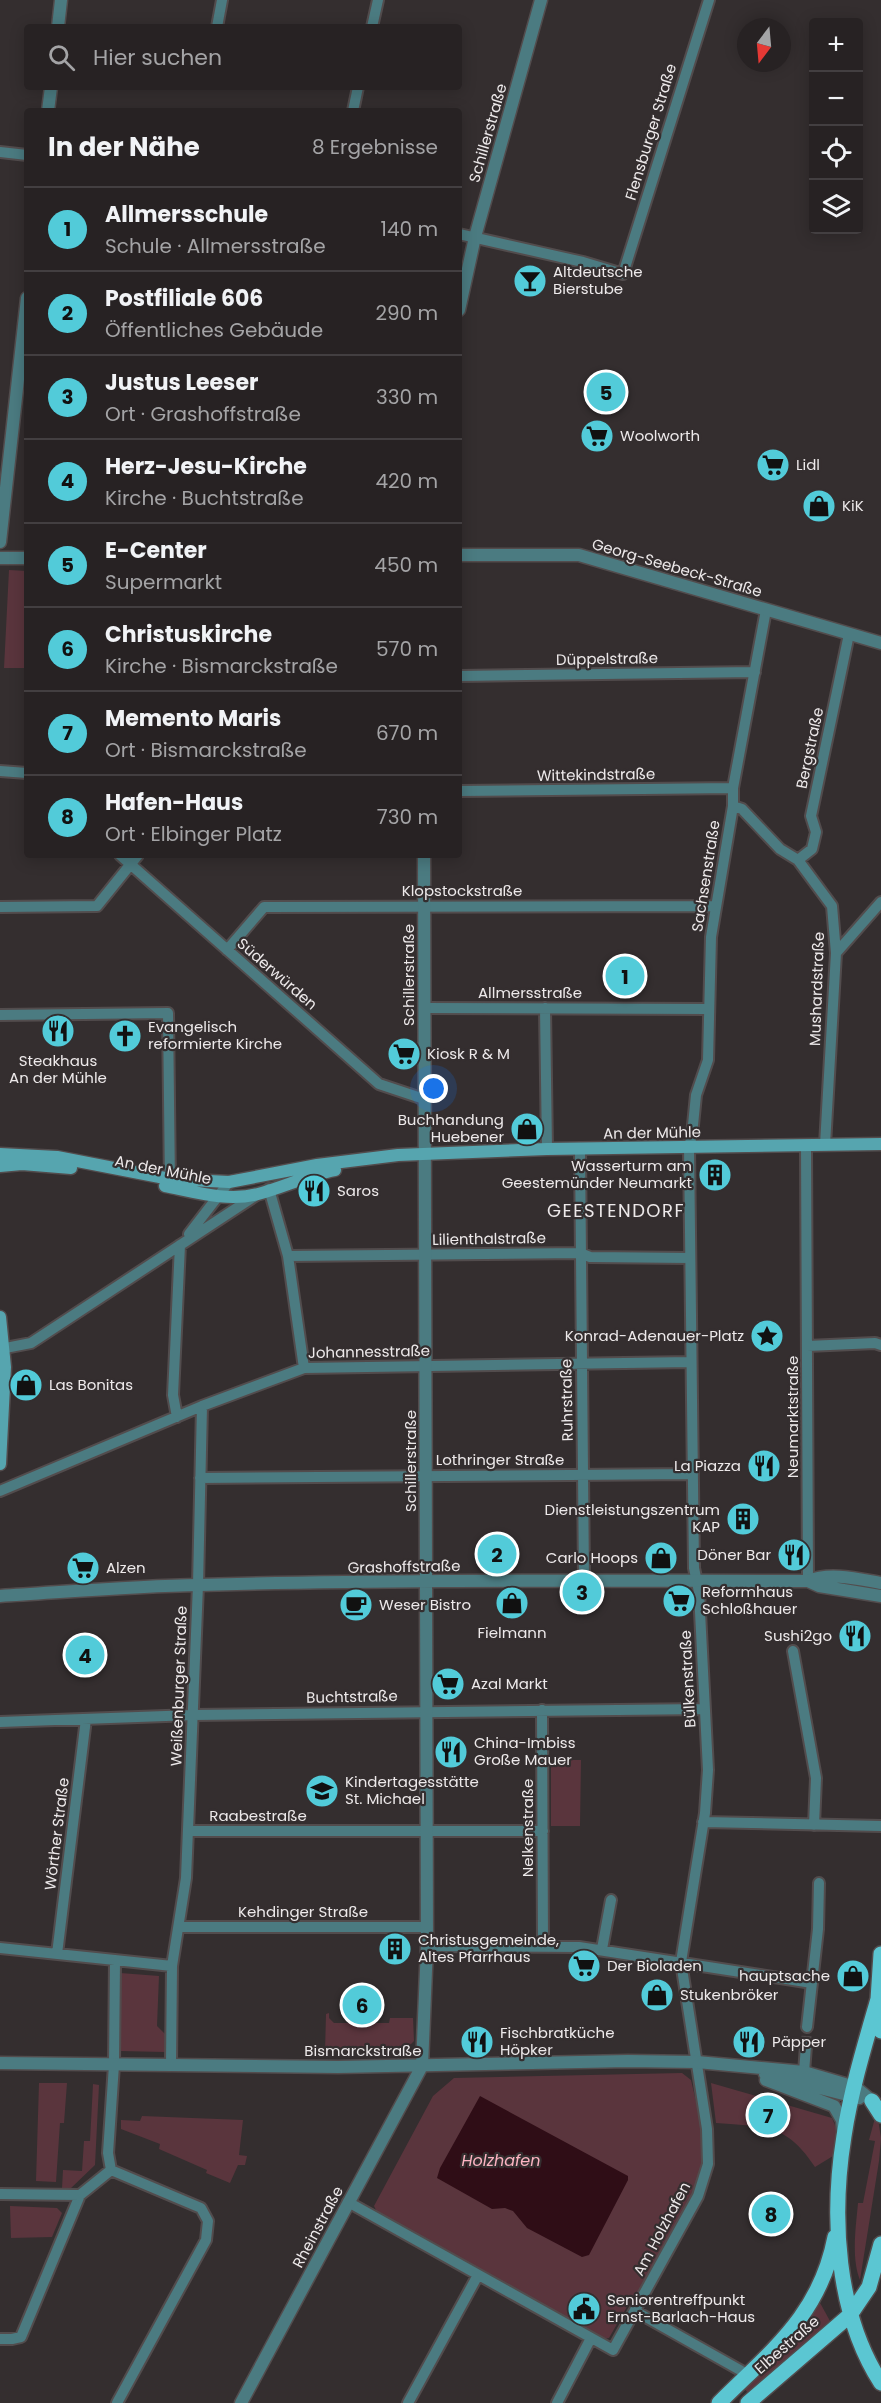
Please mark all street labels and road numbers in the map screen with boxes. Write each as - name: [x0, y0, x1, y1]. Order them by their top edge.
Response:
- street label: Flensburger Straße: [620, 61, 681, 203]
- street label: Schillerstraße: [463, 81, 512, 185]
- street label: Georg-Seebeck-Straße: [590, 533, 765, 602]
- street label: Düppelstraße: [556, 647, 658, 670]
- street label: Bergstraße: [791, 705, 828, 791]
- street label: Wittekindstraße: [537, 763, 655, 786]
- street label: Sachsenstraße: [686, 819, 725, 933]
- street label: Klopstockstraße: [402, 880, 522, 901]
- street label: Schillerstraße: [398, 924, 419, 1026]
- street label: Mushardstraße: [804, 931, 829, 1047]
- street label: Süderwürden: [233, 933, 322, 1014]
- street label: Allmersstraße: [478, 982, 582, 1003]
- street label: An der Mühle: [603, 1121, 701, 1144]
- street label: An der Mühle: [113, 1150, 213, 1189]
- street label: Lilienthalstraße: [432, 1227, 546, 1250]
- street label: Johannesstraße: [308, 1340, 430, 1363]
- street label: Neumarktstraße: [782, 1356, 803, 1478]
- street label: Ruhrstraße: [555, 1359, 578, 1441]
- street label: Schillerstraße: [400, 1410, 421, 1512]
- street label: Lothringer Straße: [436, 1449, 564, 1470]
- street label: Grashoffstraße: [347, 1555, 461, 1578]
- street label: Weißenburger Straße: [165, 1605, 192, 1767]
- street label: Bülkenstraße: [674, 1630, 701, 1728]
- street label: Buchtstraße: [306, 1685, 398, 1708]
- street label: Wörther Straße: [39, 1776, 74, 1891]
- street label: Nelkenstraße: [517, 1779, 538, 1877]
- street label: Raabestraße: [209, 1805, 307, 1826]
- street label: Kehdinger Straße: [238, 1901, 368, 1922]
- street label: Bismarckstraße: [304, 2040, 422, 2061]
- street label: Am Holzhafen: [628, 2178, 695, 2279]
- street label: Rheinstraße: [287, 2182, 348, 2271]
- street label: Elbestraße: [750, 2311, 824, 2379]

